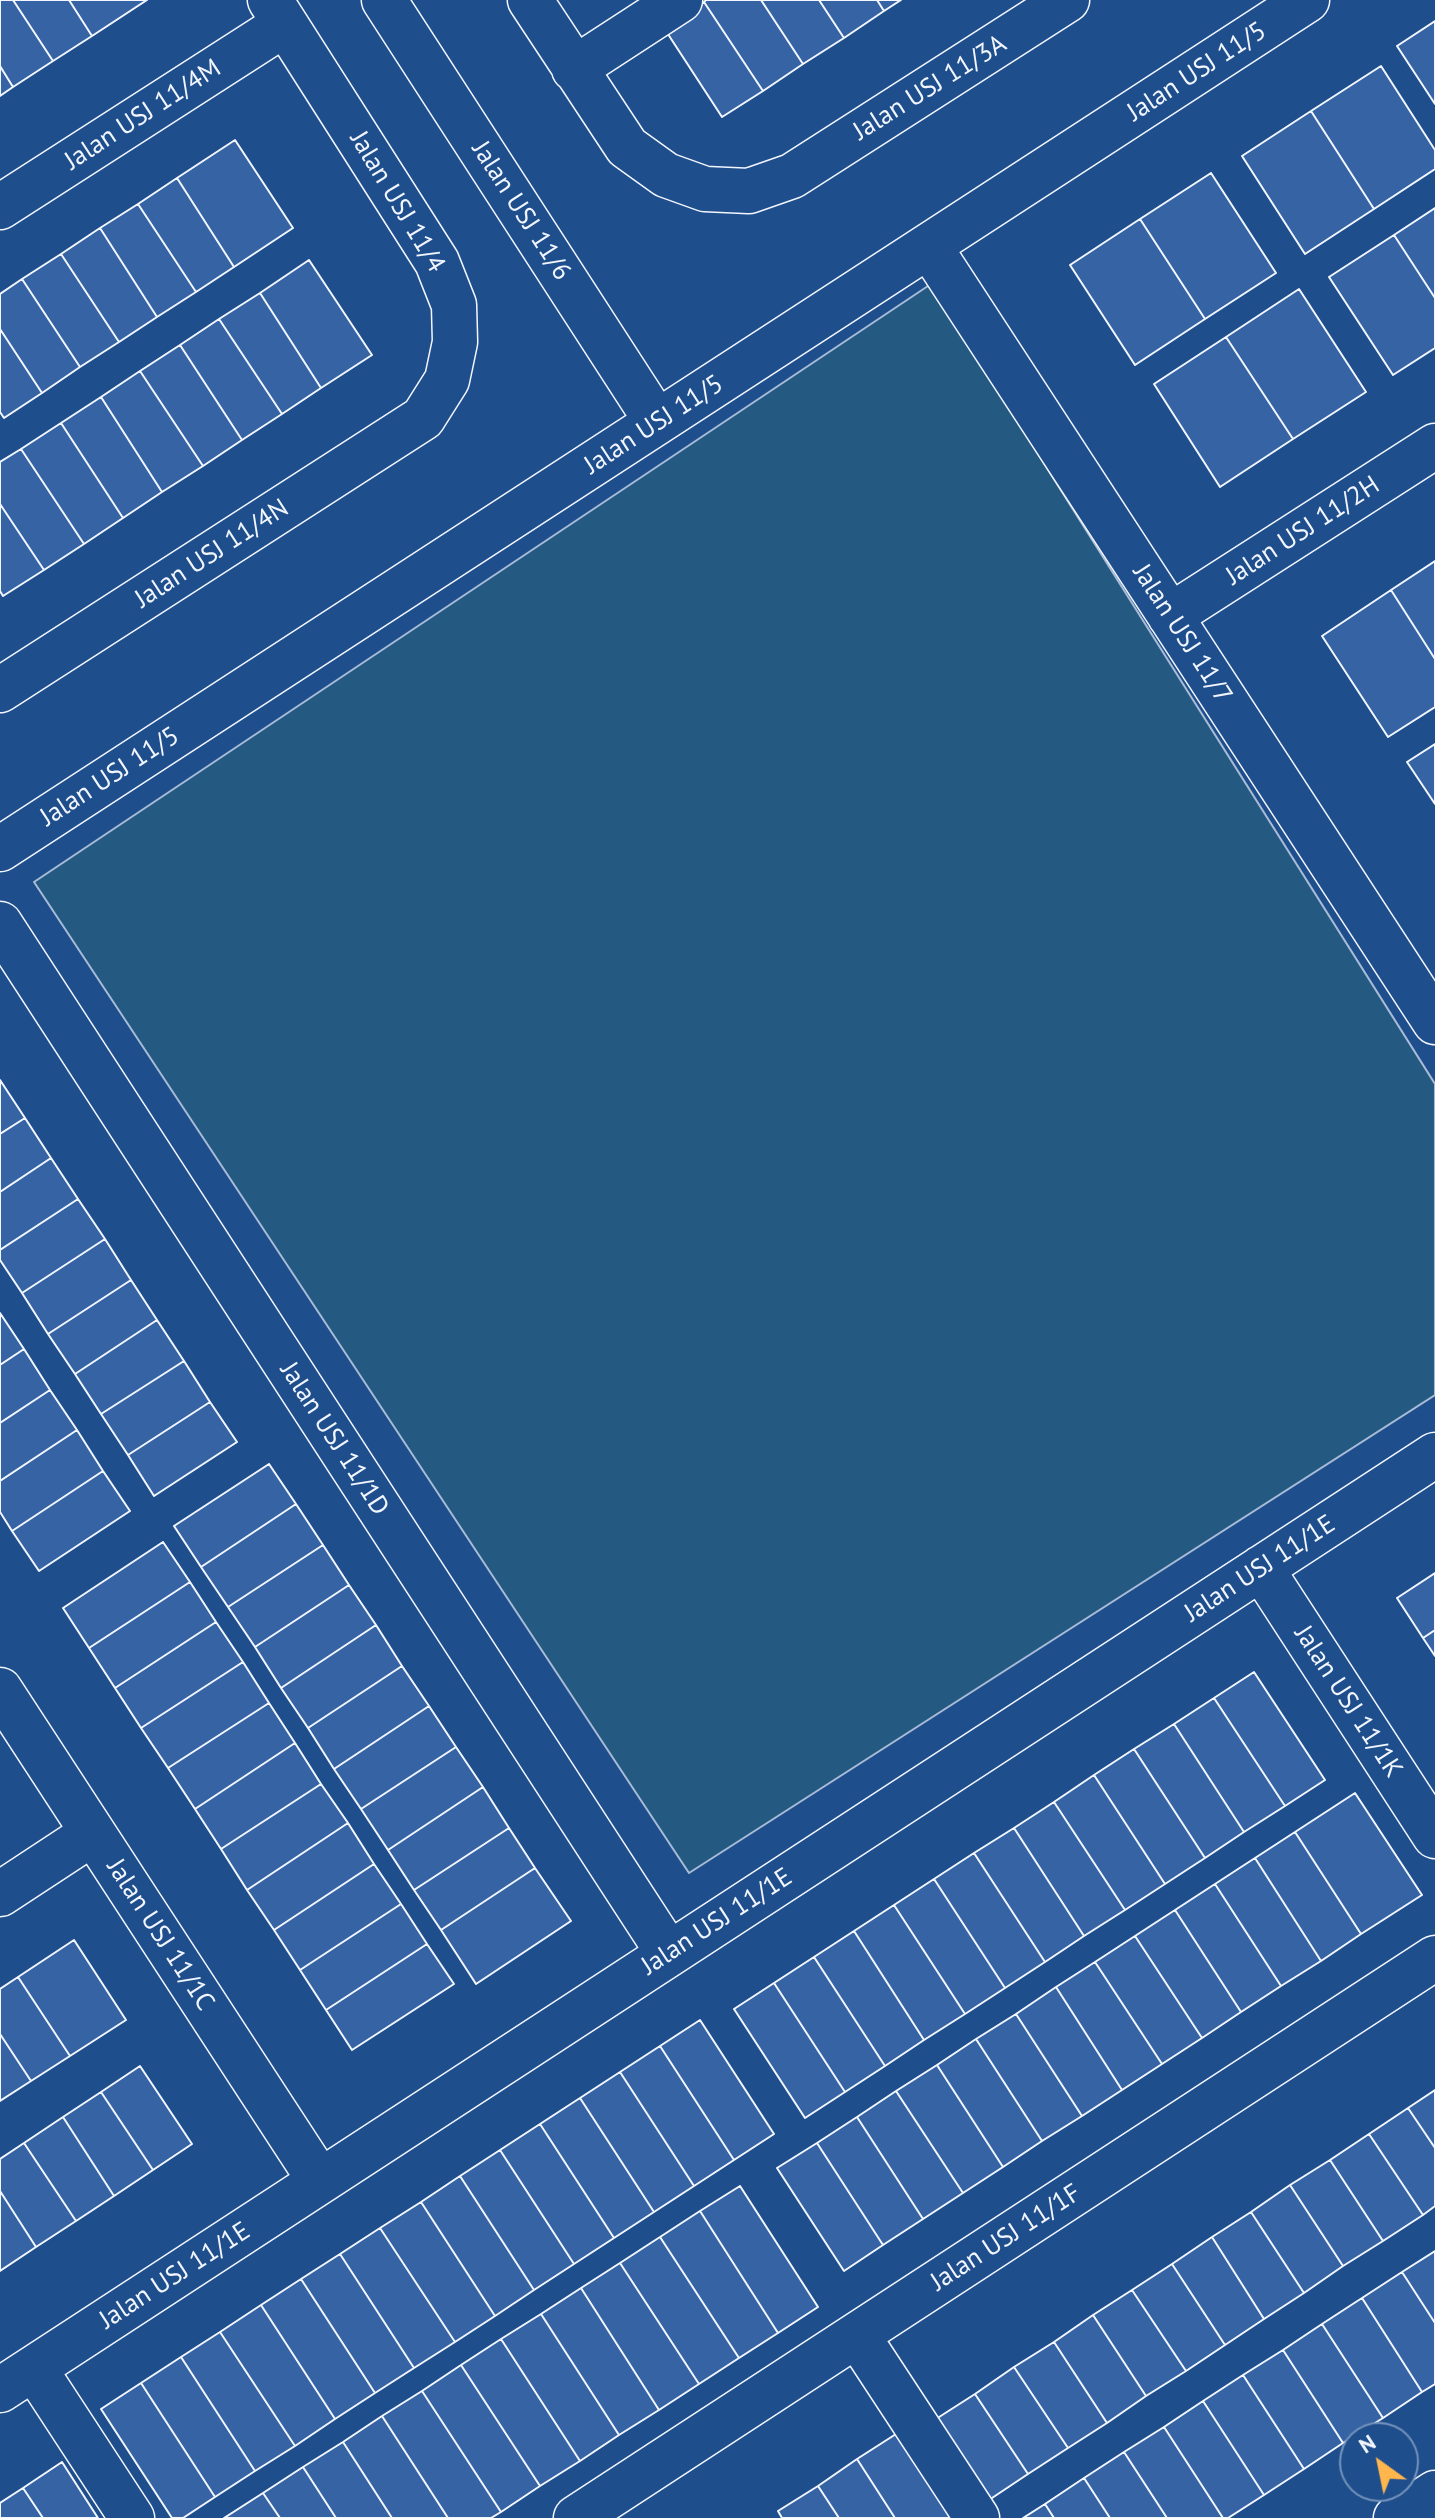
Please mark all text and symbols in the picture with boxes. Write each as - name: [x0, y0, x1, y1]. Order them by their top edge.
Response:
- street label: Jalan USJ 11/5: [1122, 16, 1272, 128]
- street label: Jalan USJ 11/3A: [848, 29, 1012, 147]
- street label: Jalan USJ 11/4M: [59, 53, 227, 177]
- street label: Jalan USJ 11/4: [343, 126, 451, 278]
- street label: Jalan USJ 11/6: [465, 136, 577, 286]
- street label: Jalan USJ 11/5: [579, 369, 729, 481]
- street label: Jalan USJ 11/2H: [1220, 470, 1386, 592]
- street label: Jalan USJ 11/4N: [129, 493, 295, 615]
- street label: Jalan USJ 11/7: [1126, 559, 1238, 709]
- street label: Jalan USJ 11/5: [35, 721, 185, 833]
- street label: Jalan USJ 11/1D: [273, 1357, 395, 1521]
- street label: Jalan USJ 11/1E: [1179, 1509, 1341, 1629]
- street label: Jalan USJ 11/1K: [1287, 1620, 1409, 1784]
- street label: Jalan USJ 11/1C: [100, 1854, 220, 2016]
- street label: Jalan USJ 11/1E: [636, 1862, 798, 1982]
- street label: Jalan USJ 11/1F: [925, 2178, 1087, 2298]
- street label: Jalan USJ 11/1E: [94, 2216, 256, 2336]
- north arrow: [1339, 2422, 1419, 2502]
- text: N: [1353, 2428, 1381, 2459]

